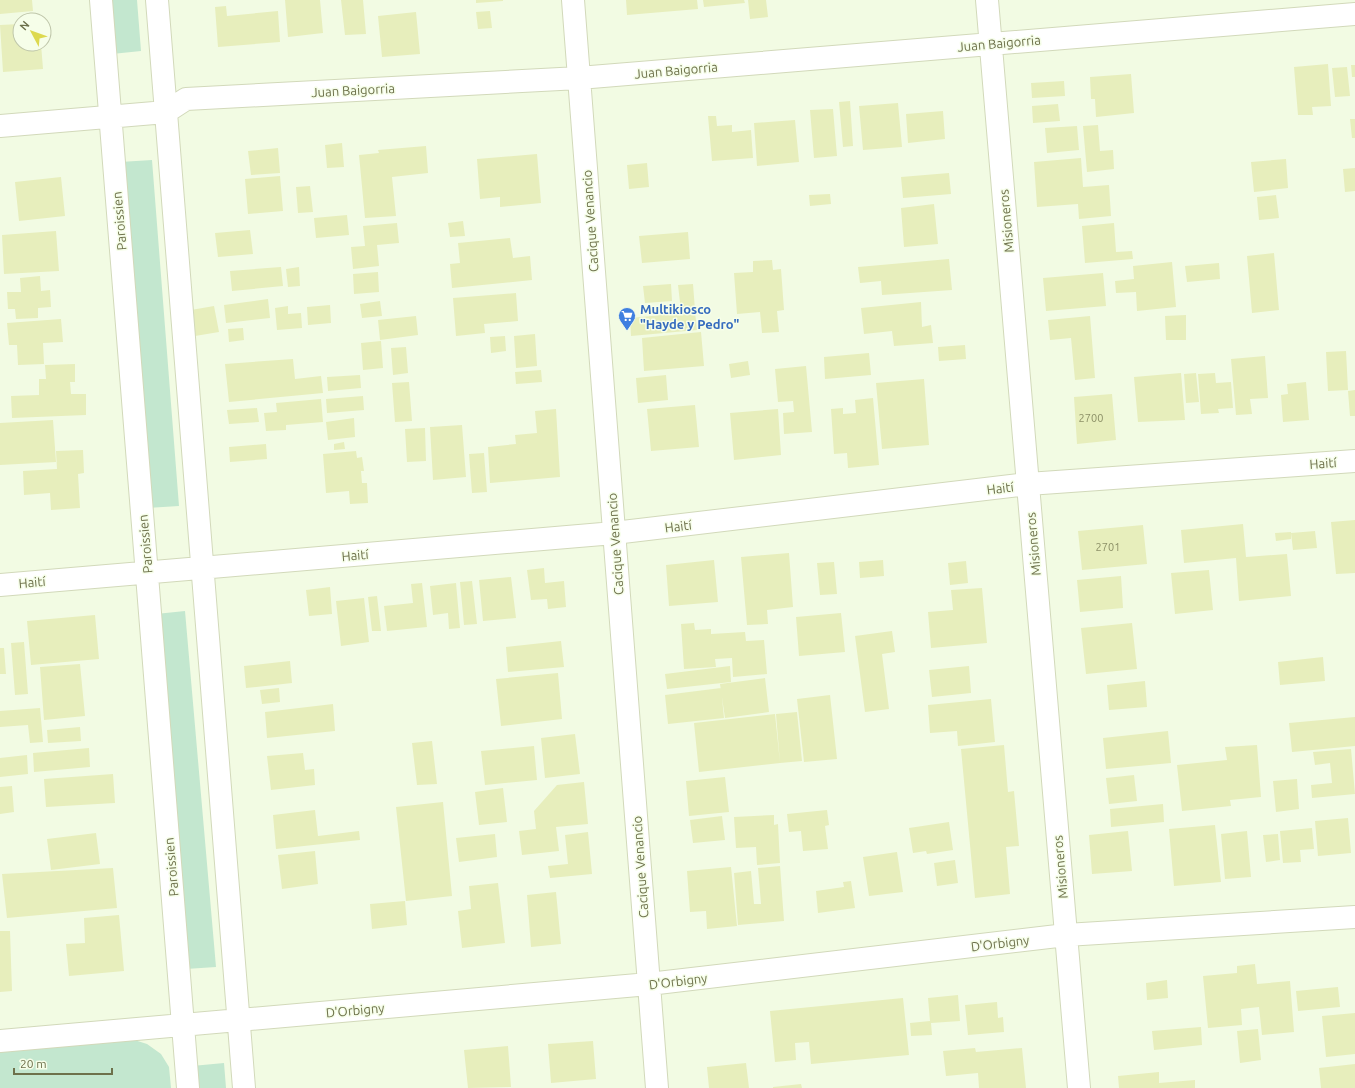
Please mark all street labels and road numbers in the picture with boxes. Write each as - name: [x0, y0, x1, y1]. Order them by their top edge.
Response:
- street label: Juan Baigorria: [957, 32, 1041, 54]
- street label: Juan Baigorria: [634, 59, 718, 81]
- street label: Juan Baigorria: [311, 81, 395, 99]
- street label: Cacique Venancio: [579, 169, 601, 273]
- street label: Misioneros: [996, 188, 1016, 253]
- street label: Paroissien: [109, 191, 129, 251]
- street label: Haití: [1309, 455, 1338, 471]
- street label: Haití: [986, 479, 1015, 497]
- street label: Cacique Venancio: [604, 492, 626, 596]
- street label: Misioneros: [1023, 511, 1043, 576]
- street label: Paroissien: [135, 514, 155, 574]
- street label: Haití: [664, 517, 693, 535]
- street label: Haití: [341, 547, 370, 563]
- street label: Haití: [18, 574, 47, 590]
- street label: Cacique Venancio: [629, 815, 651, 919]
- street label: Misioneros: [1050, 834, 1070, 899]
- street label: Paroissien: [161, 837, 181, 897]
- street label: D'Orbigny: [970, 932, 1030, 954]
- street label: D'Orbigny: [648, 970, 708, 992]
- street label: D'Orbigny: [325, 1000, 385, 1020]

